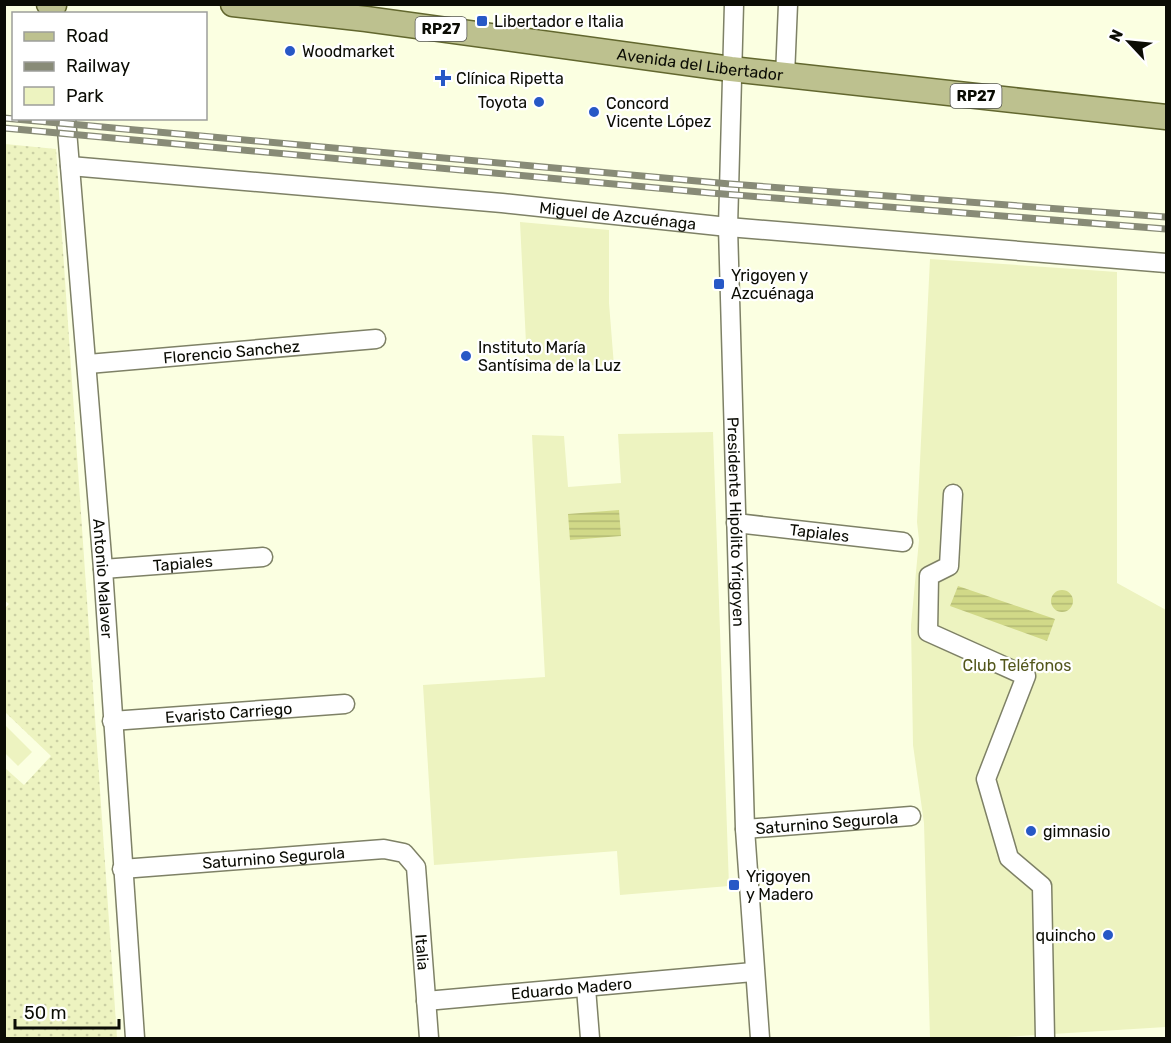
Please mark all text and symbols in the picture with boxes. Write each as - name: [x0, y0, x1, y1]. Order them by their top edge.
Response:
- legend: [12, 12, 207, 120]
- place label: Libertador e Italia: [494, 12, 624, 31]
- north arrow: [1099, 12, 1159, 72]
- marker: Libertador e Italia: [475, 14, 489, 28]
- road number: RP27: [416, 17, 466, 41]
- text: Road: [66, 25, 109, 47]
- text: N: [1105, 26, 1127, 45]
- place label: Woodmarket: [302, 42, 395, 61]
- marker: Woodmarket: [283, 44, 297, 58]
- street label: Avenida del Libertador: [616, 44, 784, 84]
- text: Railway: [66, 55, 130, 77]
- marker: Clínica Ripetta: [434, 69, 452, 87]
- place label: Clínica Ripetta: [456, 69, 564, 88]
- road number: RP27: [950, 84, 1002, 108]
- text: Park: [66, 85, 104, 107]
- place label: Toyota: [478, 93, 527, 112]
- place label: Concord Vicente López: [606, 94, 711, 131]
- marker: Toyota: [532, 95, 546, 109]
- marker: Concord Vicente López: [587, 105, 601, 119]
- street label: Miguel de Azcuénaga: [538, 198, 697, 233]
- place label: Yrigoyen y Azcuénaga: [731, 266, 814, 303]
- marker: Yrigoyen y Azcuénaga: [712, 277, 726, 291]
- street label: Florencio Sanchez: [162, 336, 301, 367]
- place label: Instituto María Santísima de la Luz: [478, 338, 621, 375]
- marker: Instituto María Santísima de la Luz: [459, 349, 473, 363]
- street label: Presidente Hipólito Yrigoyen: [724, 417, 749, 627]
- street label: Antonio Malaver: [89, 518, 117, 639]
- street label: Tapiales: [789, 520, 850, 545]
- street label: Tapiales: [152, 551, 213, 575]
- park label: Club Teléfonos: [963, 656, 1071, 675]
- street label: Evaristo Carriego: [164, 698, 293, 727]
- street label: Saturnino Segurola: [755, 808, 899, 838]
- place label: gimnasio: [1043, 822, 1110, 841]
- marker: gimnasio: [1024, 824, 1038, 838]
- street label: Saturnino Segurola: [201, 843, 346, 872]
- place label: Yrigoyen y Madero: [746, 867, 813, 904]
- marker: Yrigoyen y Madero: [727, 878, 741, 892]
- place label: quincho: [1036, 926, 1096, 945]
- marker: quincho: [1101, 928, 1115, 942]
- street label: Italia: [412, 933, 433, 971]
- street label: Eduardo Madero: [510, 973, 633, 1003]
- scale bar: [15, 992, 118, 1030]
- text: 50 m: [24, 1002, 67, 1024]

